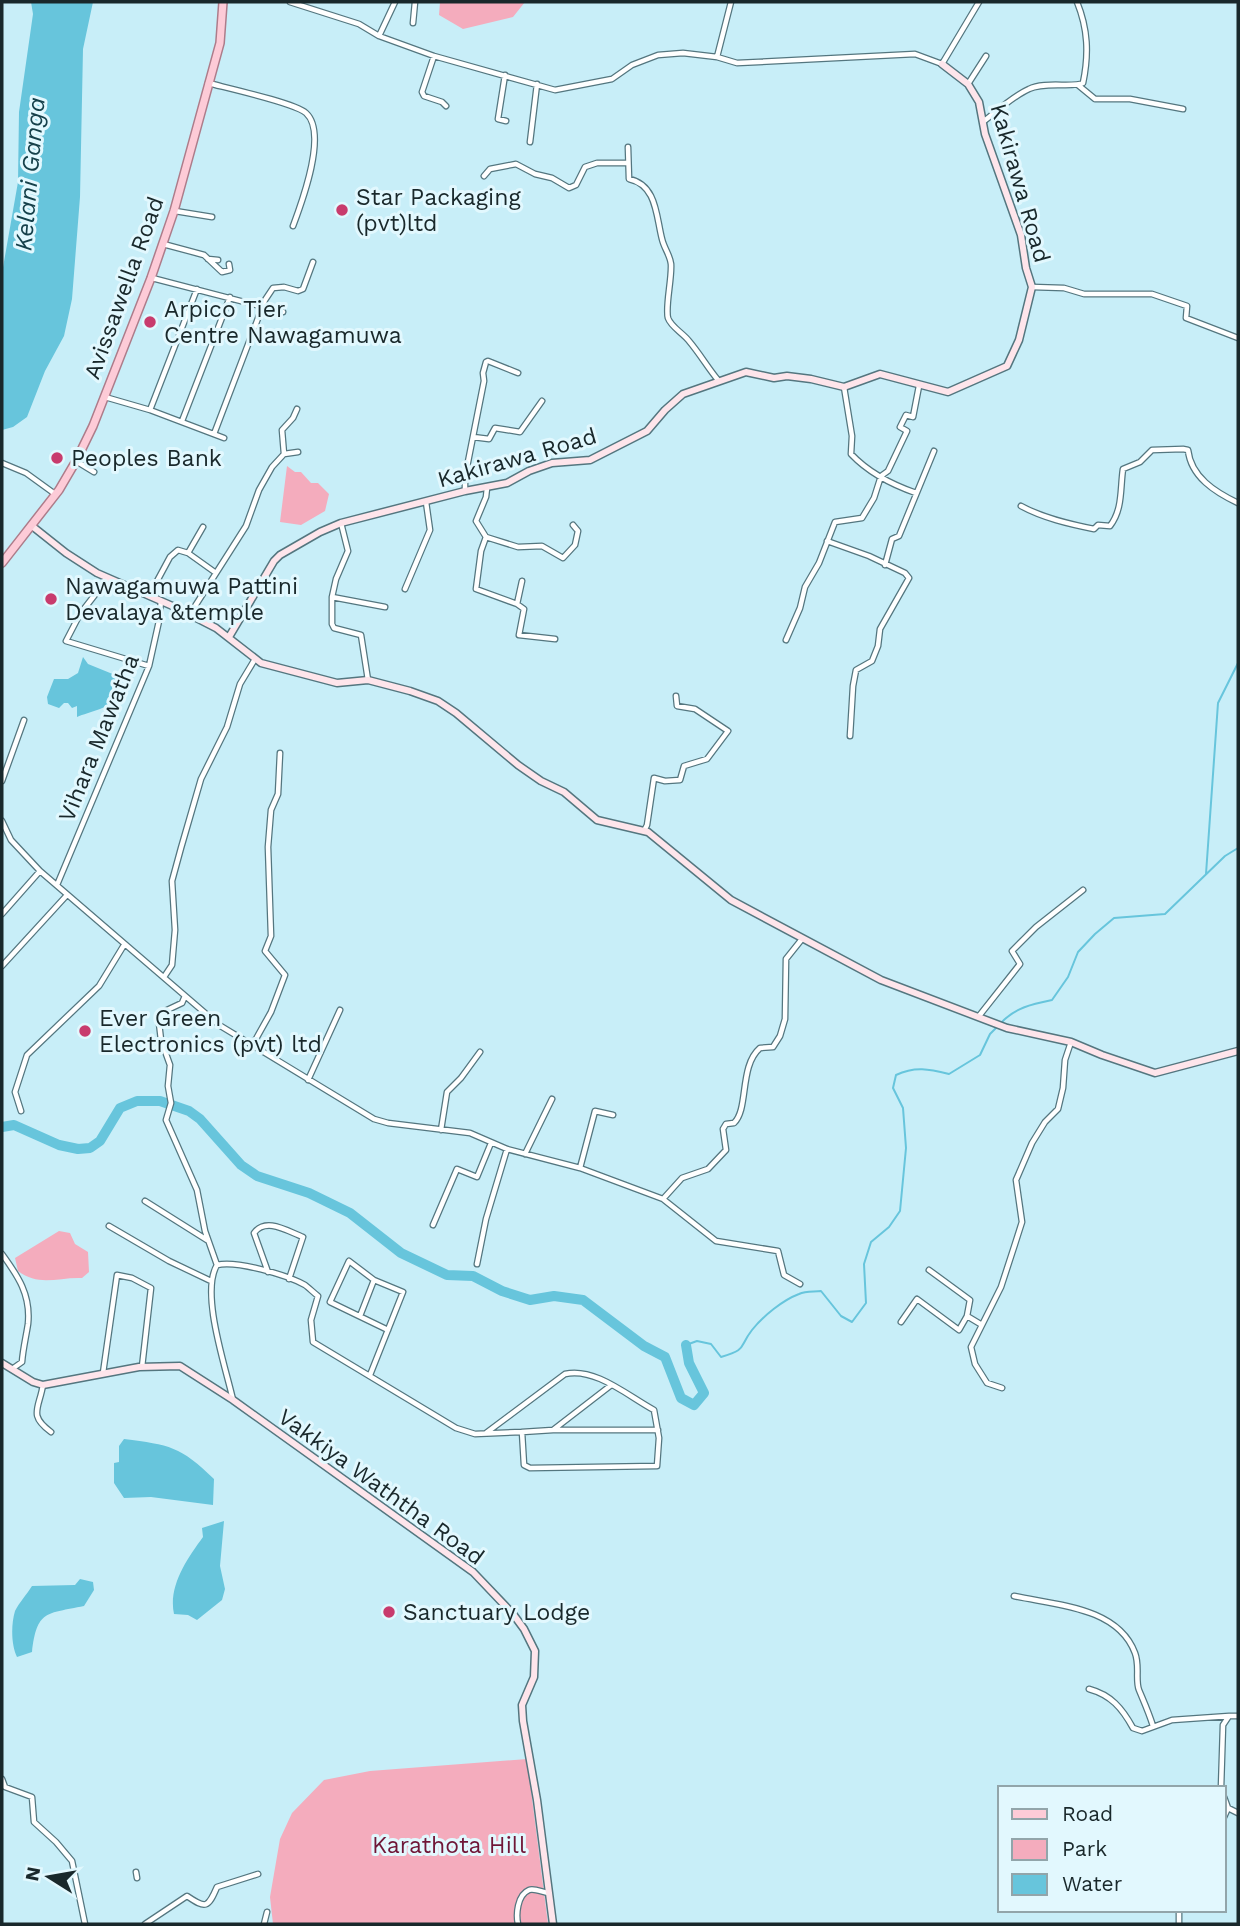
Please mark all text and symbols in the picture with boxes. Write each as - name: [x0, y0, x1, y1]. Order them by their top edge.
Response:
- water label: Kelani Ganga: [9, 96, 51, 252]
- street label: Kakirawa Road: [984, 100, 1056, 266]
- place label: Star Packaging (pvt)ltd: [356, 184, 521, 237]
- street label: Avissawella Road: [78, 193, 170, 383]
- marker: Star Packaging (pvt)ltd: [334, 202, 350, 218]
- place label: Arpico Tier Centre Nawagamuwa: [164, 296, 402, 349]
- marker: Arpico Tier Centre Nawagamuwa: [142, 314, 158, 330]
- street label: Kakirawa Road: [434, 422, 600, 494]
- place label: Peoples Bank: [71, 445, 222, 472]
- marker: Peoples Bank: [49, 450, 65, 466]
- place label: Nawagamuwa Pattini Devalaya &temple: [65, 573, 298, 626]
- marker: Nawagamuwa Pattini Devalaya &temple: [43, 591, 59, 607]
- street label: Vihara Mawatha: [53, 650, 145, 826]
- place label: Ever Green Electronics (pvt) ltd: [99, 1005, 322, 1058]
- marker: Ever Green Electronics (pvt) ltd: [77, 1023, 93, 1039]
- street label: Vakkiya Waththa Road: [273, 1403, 489, 1571]
- place label: Sanctuary Lodge: [403, 1599, 590, 1626]
- marker: Sanctuary Lodge: [381, 1604, 397, 1620]
- legend: [998, 1786, 1226, 1912]
- text: Road: [1062, 1801, 1113, 1826]
- park label: Karathota Hill: [372, 1832, 526, 1859]
- text: Park: [1062, 1836, 1107, 1861]
- north arrow: [14, 1842, 84, 1912]
- text: N: [20, 1865, 45, 1883]
- text: Water: [1062, 1871, 1123, 1896]

